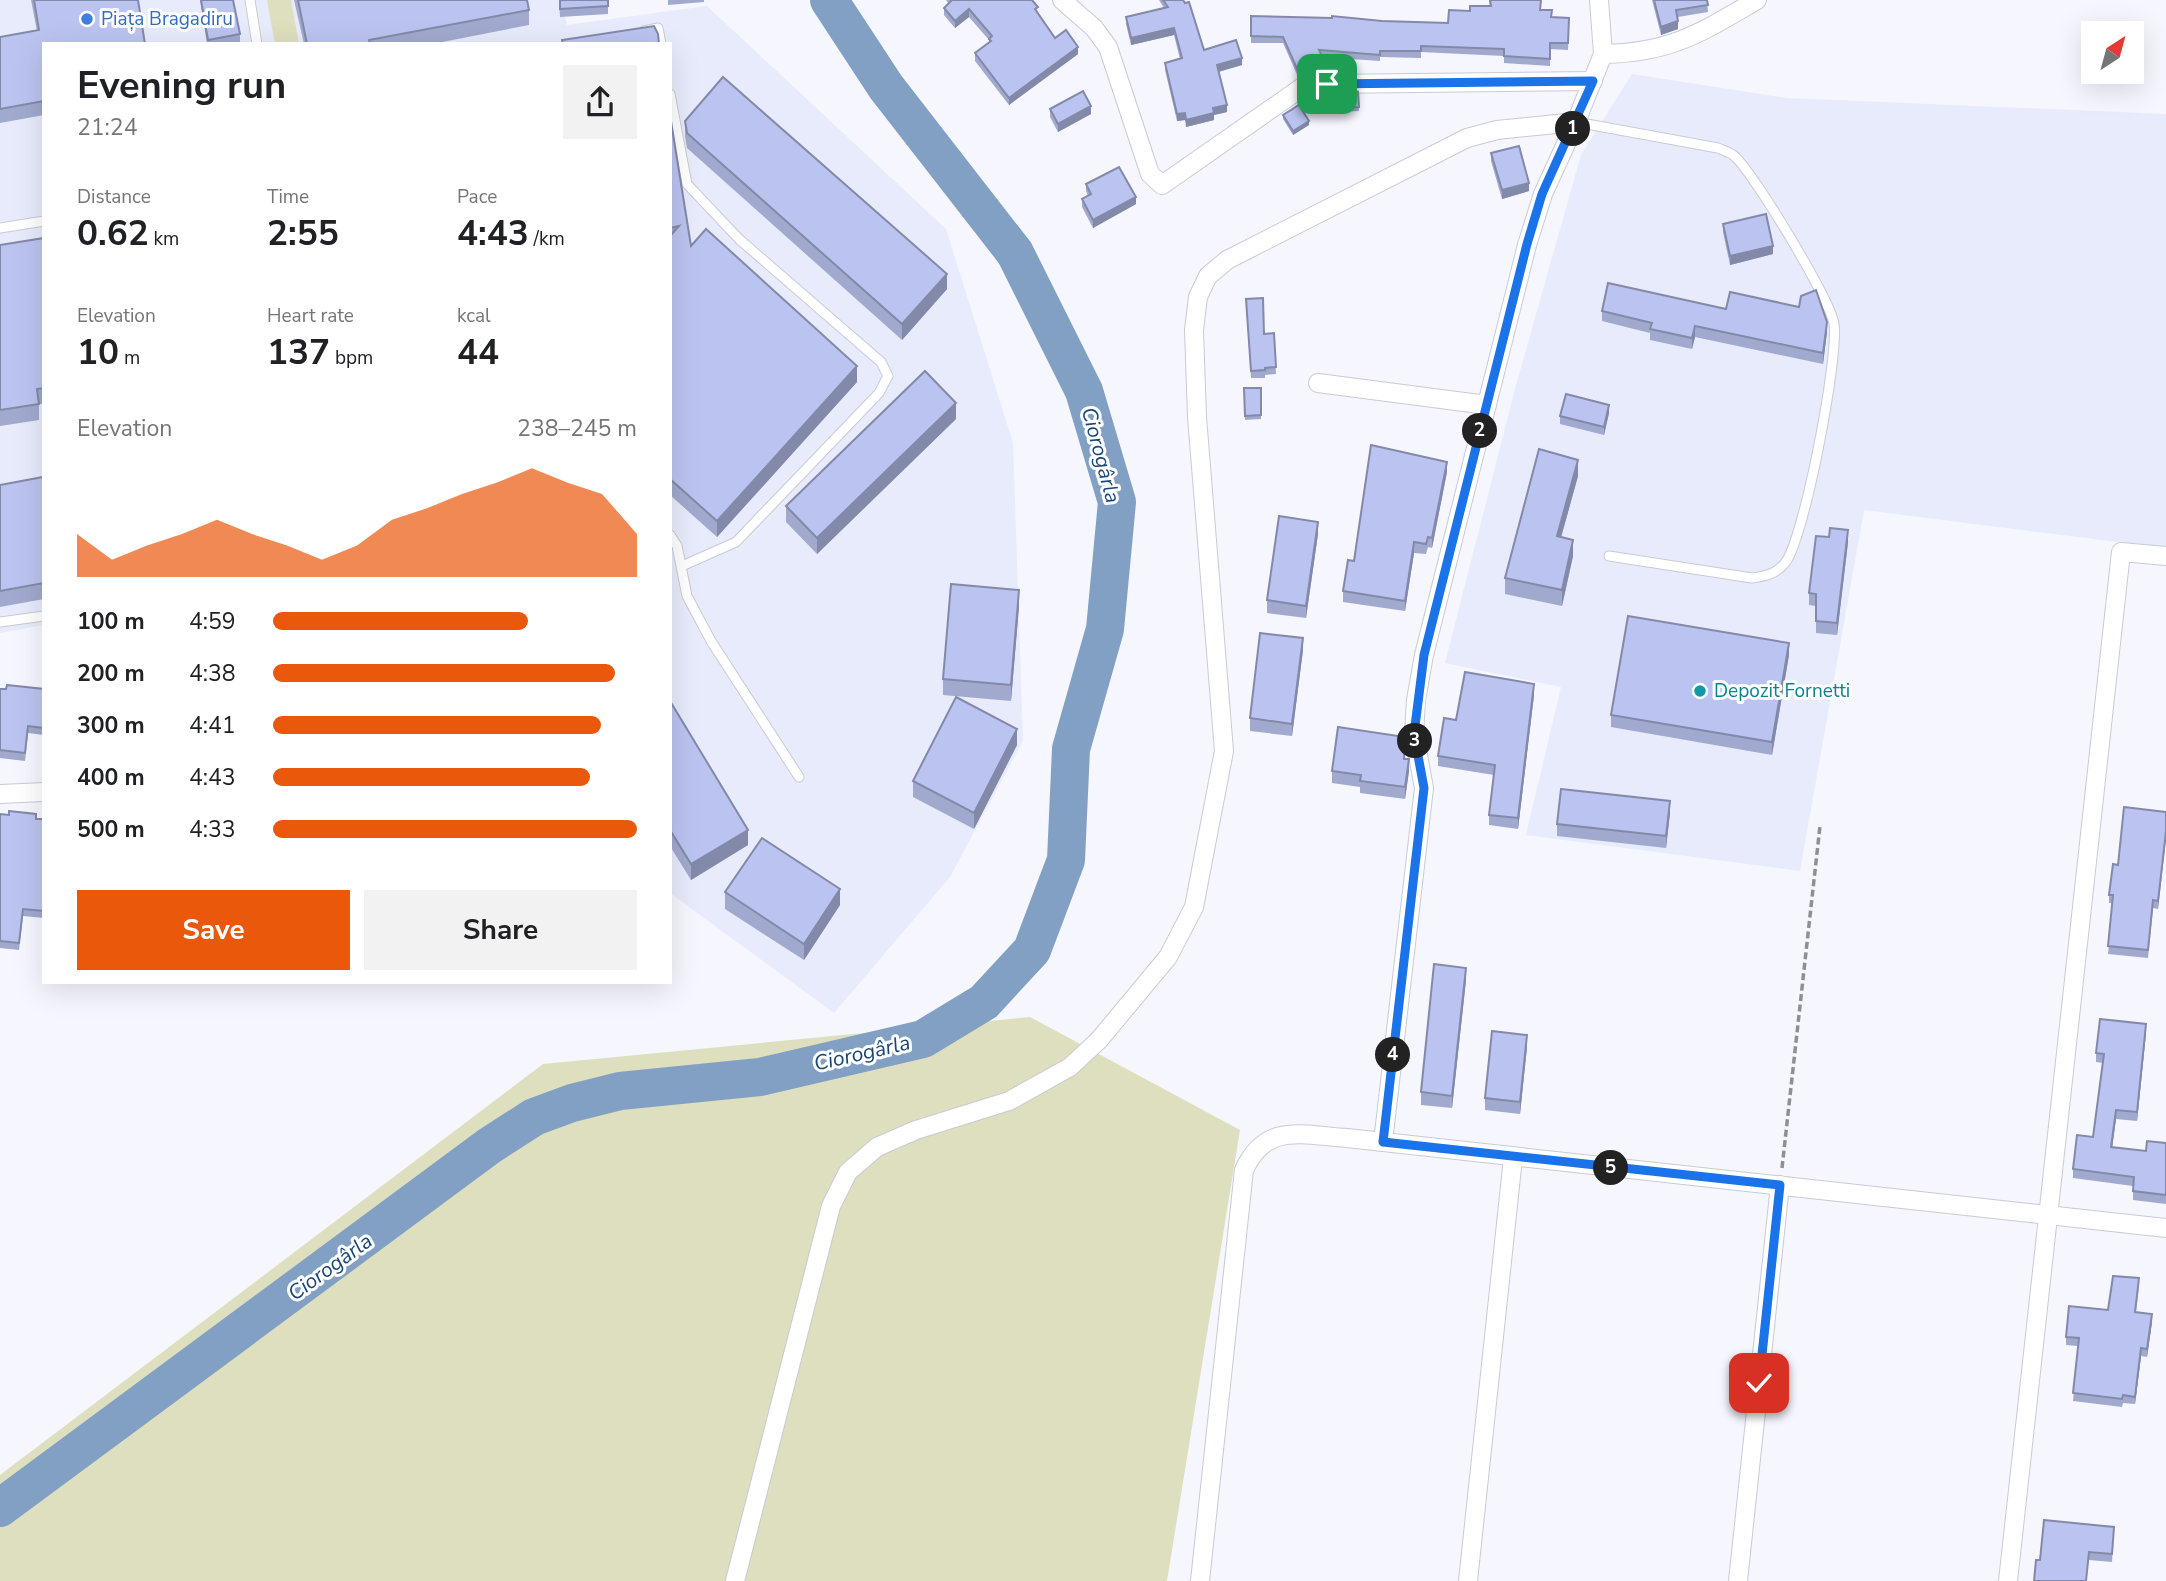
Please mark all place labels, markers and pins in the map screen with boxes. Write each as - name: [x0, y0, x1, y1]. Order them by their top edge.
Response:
- place label: Piața Bragadiru: [101, 6, 233, 32]
- marker: Piața Bragadiru: [79, 11, 95, 27]
- pin: [1297, 54, 1357, 114]
- pin: 1: [1556, 111, 1590, 146]
- pin: 2: [1462, 414, 1498, 448]
- place label: Depozit Fornetti: [1714, 678, 1850, 704]
- marker: Depozit Fornetti: [1692, 683, 1708, 699]
- pin: 3: [1398, 724, 1432, 758]
- pin: 4: [1376, 1038, 1410, 1072]
- pin: 5: [1594, 1150, 1628, 1186]
- pin: [1729, 1353, 1789, 1413]

